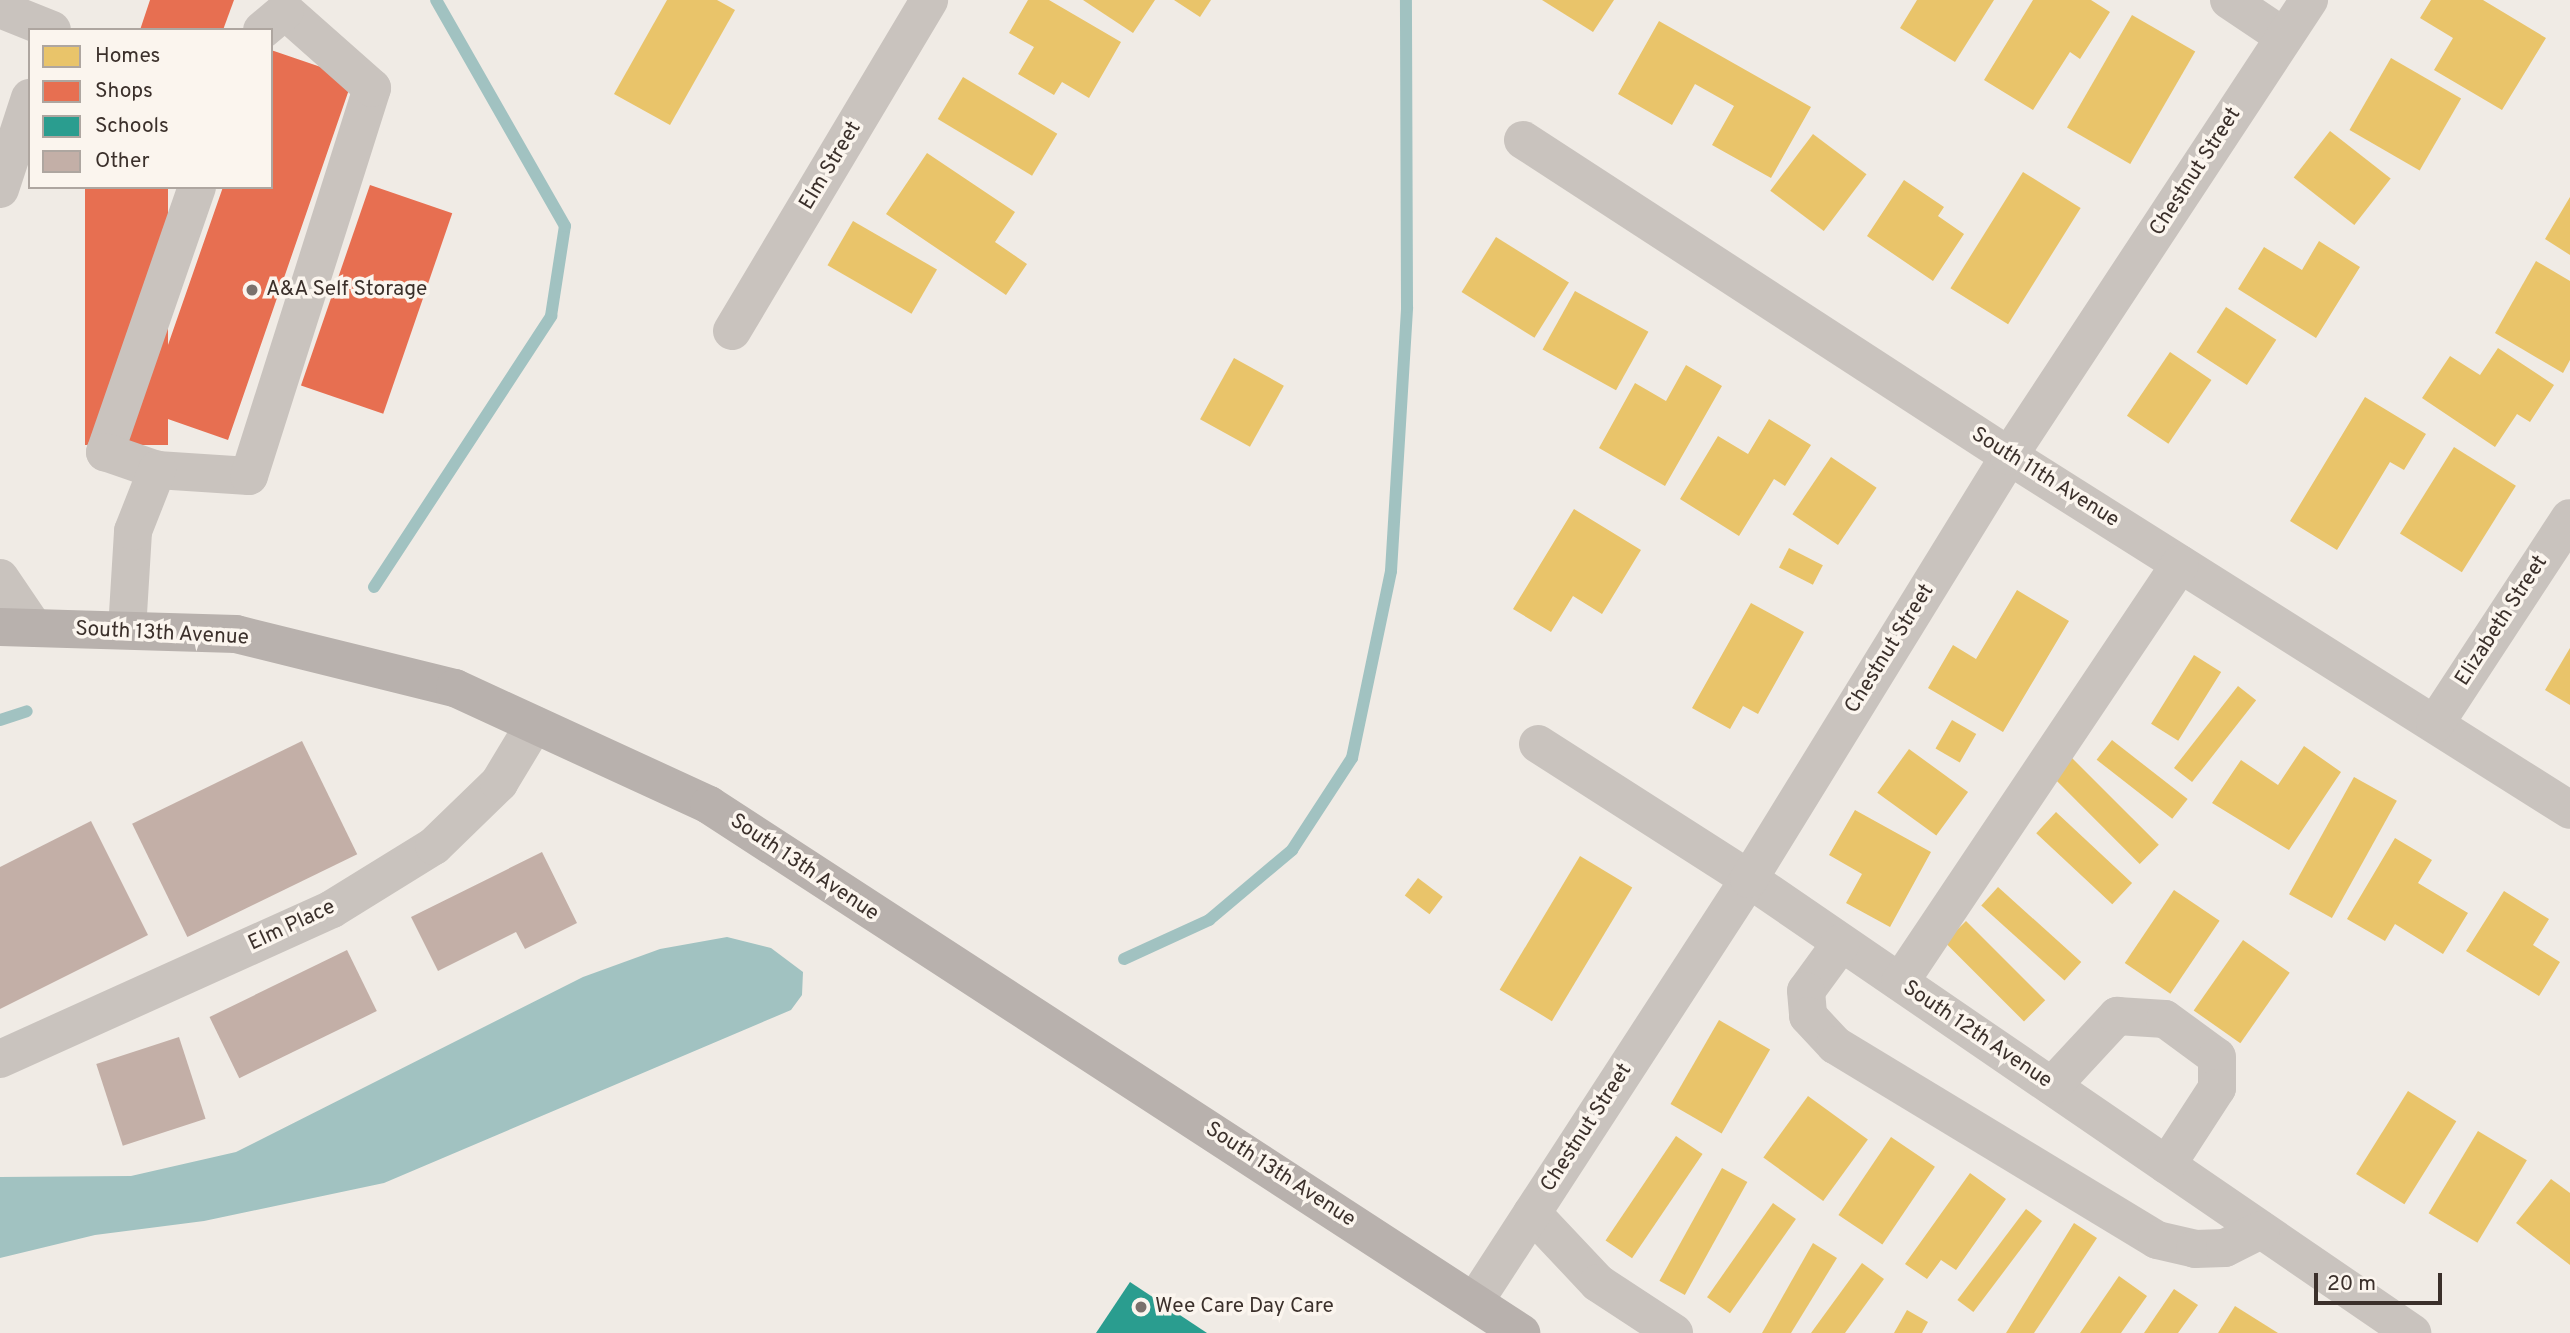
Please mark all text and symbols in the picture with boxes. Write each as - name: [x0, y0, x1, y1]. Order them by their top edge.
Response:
- legend: [28, 28, 273, 189]
- text: Homes: [95, 43, 160, 70]
- text: Shops: [95, 78, 153, 105]
- street label: Chestnut Street: [2145, 103, 2247, 241]
- text: Schools: [95, 113, 169, 140]
- street label: Elm Street: [795, 117, 867, 215]
- text: Other: [95, 148, 150, 175]
- place label: A&A Self Storage: [266, 277, 428, 303]
- marker: A&A Self Storage: [244, 282, 260, 298]
- street label: South 11th Avenue: [1966, 422, 2124, 534]
- street label: Elizabeth Street: [2450, 551, 2554, 691]
- street label: Chestnut Street: [1840, 580, 1940, 718]
- street label: South 13th Avenue: [74, 617, 250, 651]
- street label: South 13th Avenue: [725, 809, 883, 927]
- street label: Elm Place: [245, 895, 339, 957]
- street label: South 12th Avenue: [1897, 976, 2057, 1094]
- street label: Chestnut Street: [1536, 1059, 1638, 1197]
- street label: South 13th Avenue: [1200, 1117, 1360, 1233]
- scale bar: [2318, 1260, 2446, 1304]
- text: 20 m: [2327, 1271, 2376, 1298]
- place label: Wee Care Day Care: [1155, 1294, 1334, 1320]
- marker: Wee Care Day Care: [1133, 1299, 1149, 1315]

